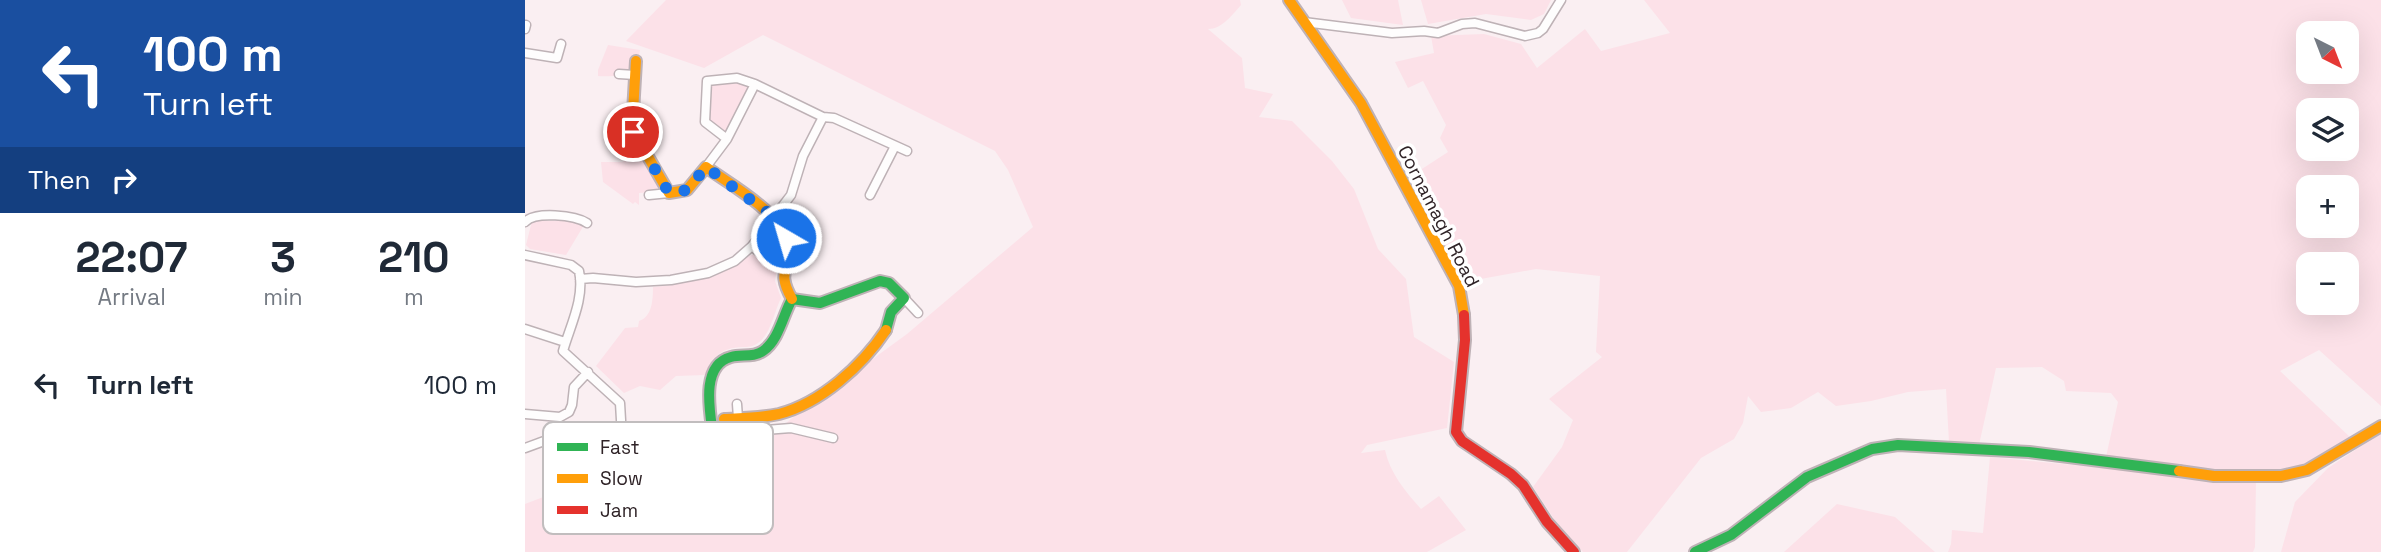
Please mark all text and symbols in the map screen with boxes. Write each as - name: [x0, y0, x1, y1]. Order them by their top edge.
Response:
- north arrow: [2296, 21, 2359, 84]
- map controls: [2296, 21, 2359, 315]
- text: 100 m: [143, 23, 283, 85]
- icon: left: [28, 28, 119, 119]
- text: Turn left: [143, 84, 273, 124]
- button: layers: [2296, 98, 2359, 161]
- pin: [603, 102, 663, 162]
- icon: arrive: [614, 113, 652, 151]
- street label: Cornamagh Road: [1392, 141, 1485, 291]
- icon: right: [105, 161, 143, 199]
- text: Then: [28, 163, 91, 197]
- button: +: [2296, 175, 2359, 238]
- position arrow: [749, 201, 823, 275]
- text: 22:07: [76, 231, 188, 284]
- text: 3: [270, 231, 296, 284]
- text: 210: [378, 231, 449, 284]
- button: −: [2296, 252, 2359, 315]
- text: Arrival: [97, 282, 166, 312]
- text: min: [263, 282, 303, 312]
- text: m: [404, 282, 424, 312]
- icon: left: [28, 366, 66, 404]
- text: Turn left: [87, 368, 194, 402]
- text: 100 m: [424, 368, 497, 402]
- legend: [543, 422, 773, 534]
- text: Fast: [600, 435, 640, 460]
- text: Slow: [600, 466, 643, 491]
- text: Jam: [600, 498, 638, 523]

